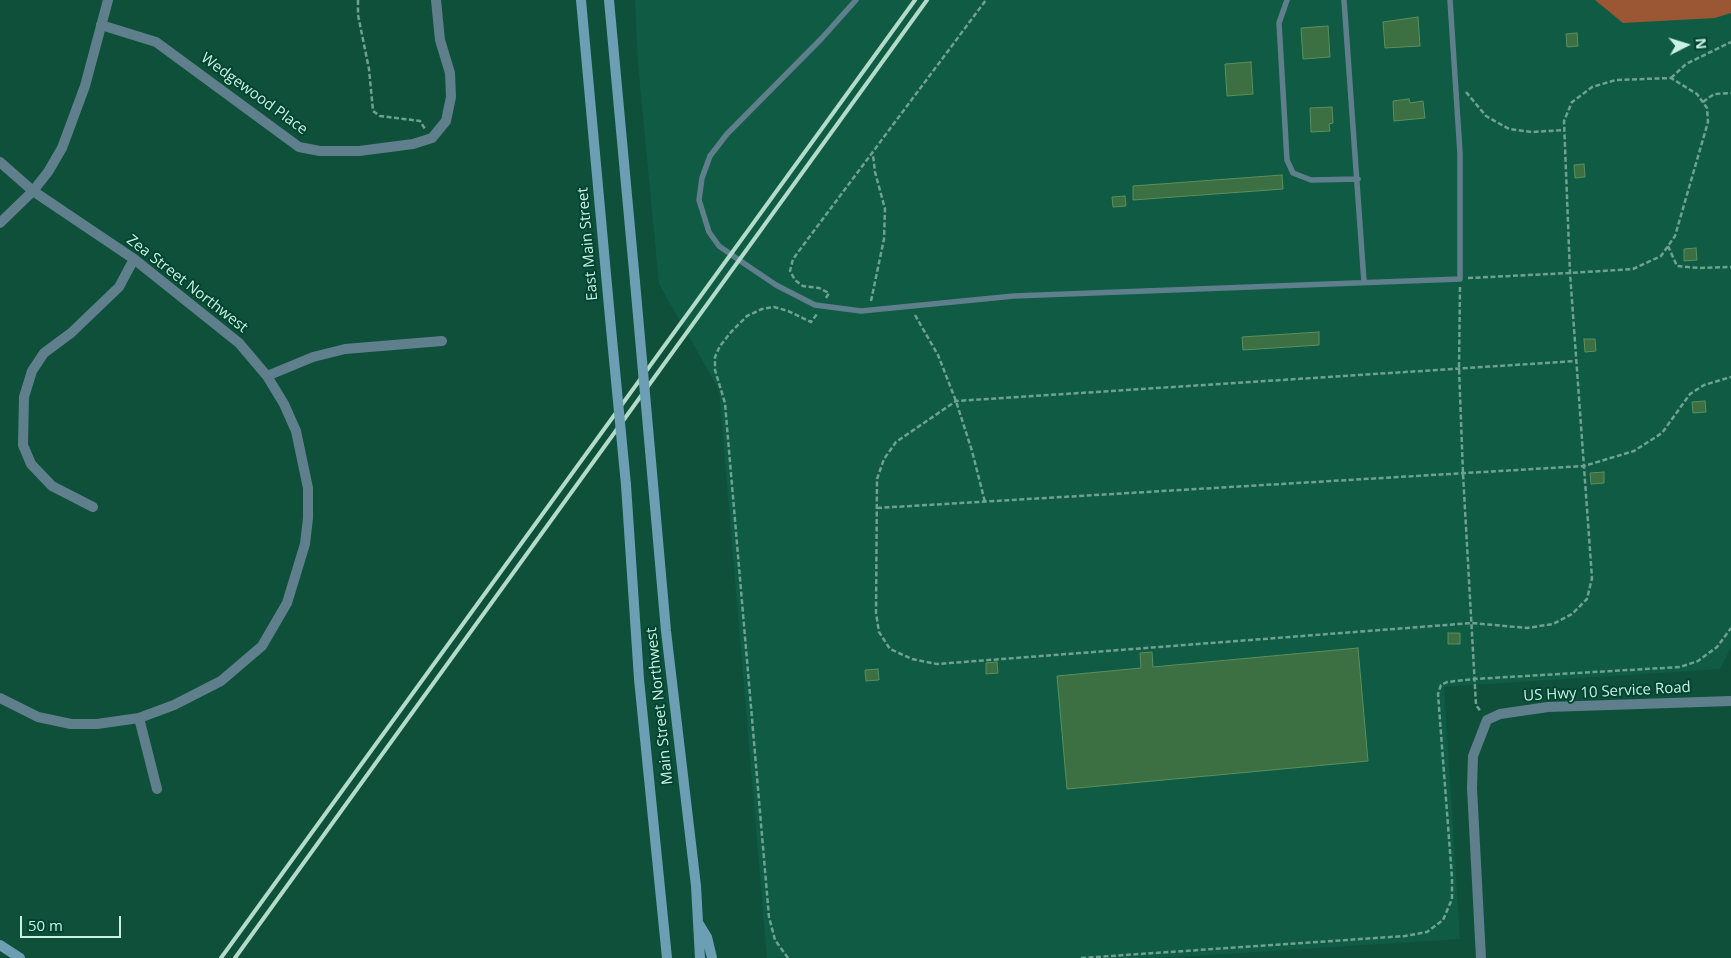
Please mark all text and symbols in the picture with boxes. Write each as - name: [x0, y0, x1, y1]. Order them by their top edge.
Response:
- north arrow: [1661, 20, 1711, 70]
- text: N: [1691, 37, 1711, 50]
- street label: Wedgewood Place: [197, 49, 311, 139]
- street label: East Main Street: [574, 187, 602, 301]
- street label: Zea Street Northwest: [123, 231, 251, 337]
- street label: Main Street Northwest: [643, 626, 677, 786]
- street label: US Hwy 10 Service Road: [1523, 679, 1691, 705]
- scale bar: [22, 906, 124, 938]
- text: 50 m: [28, 915, 63, 935]

